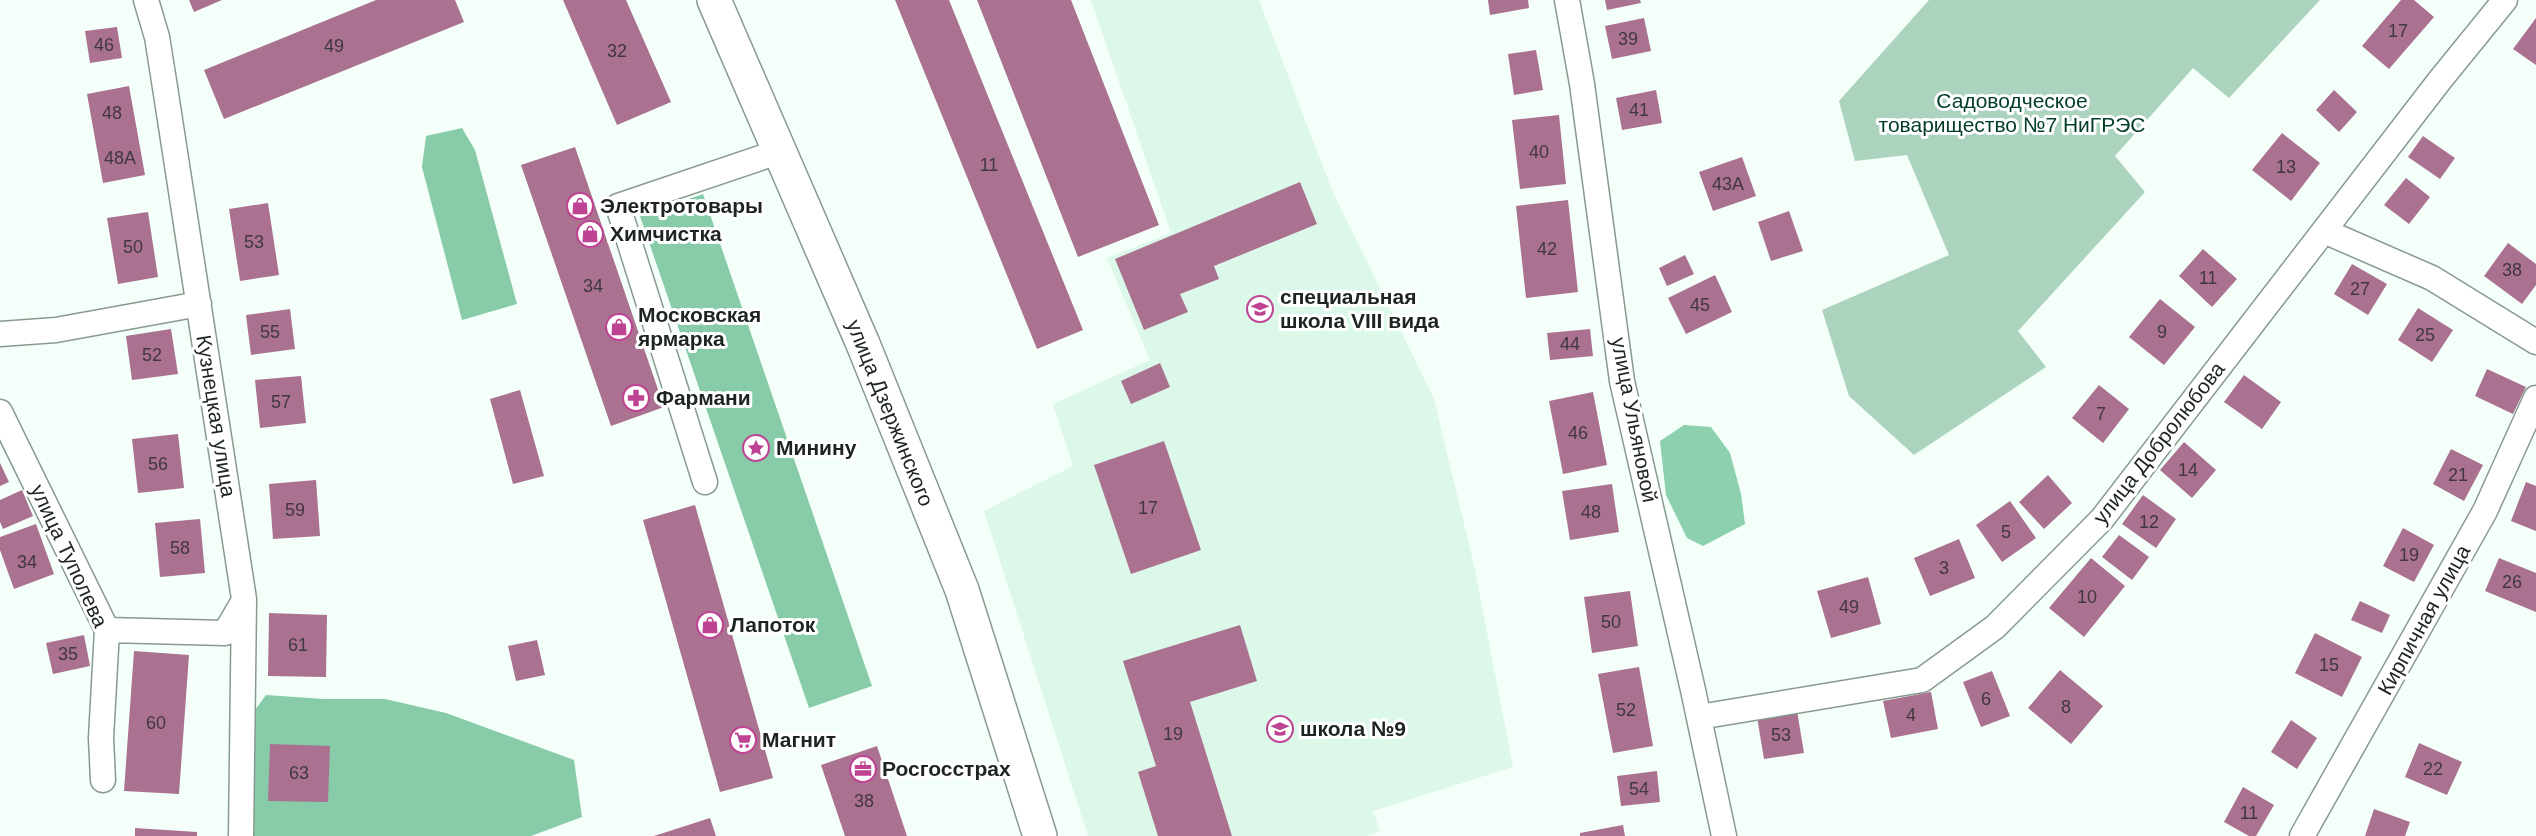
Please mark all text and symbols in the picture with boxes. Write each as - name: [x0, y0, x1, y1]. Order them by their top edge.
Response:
- house number: 17: [2388, 21, 2408, 41]
- house number: 39: [1618, 29, 1638, 49]
- house number: 46: [94, 35, 114, 55]
- house number: 49: [324, 36, 344, 56]
- house number: 32: [607, 41, 627, 61]
- park label: Садоводческое товарищество №7 НиГРЭС: [1879, 89, 2145, 136]
- house number: 41: [1629, 100, 1649, 120]
- house number: 48: [102, 103, 122, 123]
- house number: 40: [1529, 142, 1549, 162]
- house number: 48А: [104, 148, 136, 168]
- house number: 11: [980, 155, 998, 175]
- house number: 13: [2276, 157, 2296, 177]
- house number: 43А: [1712, 174, 1744, 194]
- shop icon: Электротовары: [565, 191, 595, 221]
- place label: Электротовары: [600, 194, 763, 217]
- shop icon: Химчистка: [575, 219, 605, 249]
- place label: Химчистка: [610, 222, 722, 245]
- house number: 53: [244, 232, 264, 252]
- house number: 50: [123, 237, 143, 257]
- house number: 42: [1537, 239, 1557, 259]
- house number: 38: [2502, 260, 2522, 280]
- house number: 11: [2199, 268, 2217, 288]
- house number: 34: [583, 276, 603, 296]
- house number: 27: [2350, 279, 2370, 299]
- place label: специальная школа VIII вида: [1280, 285, 1439, 332]
- school or university icon: специальная школа VIII вида: [1245, 294, 1275, 324]
- house number: 45: [1690, 295, 1710, 315]
- place label: Московская ярмарка: [637, 303, 761, 350]
- shop icon: Московская ярмарка: [604, 312, 634, 342]
- street label: улица Дзержинского: [843, 316, 938, 509]
- house number: 55: [260, 322, 280, 342]
- house number: 9: [2157, 322, 2167, 342]
- house number: 25: [2415, 325, 2435, 345]
- street label: Кузнецкая улица: [192, 333, 241, 499]
- house number: 44: [1560, 334, 1580, 354]
- street label: улица Ульяновой: [1607, 335, 1662, 504]
- house number: 52: [142, 345, 162, 365]
- street label: улица Добролюбова: [2088, 357, 2229, 528]
- pharmacy icon: Фармани: [621, 383, 651, 413]
- place label: Фармани: [656, 386, 751, 409]
- house number: 57: [271, 392, 291, 412]
- house number: 7: [2096, 404, 2106, 424]
- house number: 46: [1568, 423, 1588, 443]
- place icon: Минину: [741, 433, 771, 463]
- place label: Минину: [776, 436, 857, 459]
- house number: 56: [148, 454, 168, 474]
- house number: 14: [2178, 460, 2198, 480]
- house number: 21: [2448, 465, 2468, 485]
- street label: улица Туполева: [26, 481, 113, 631]
- house number: 17: [1138, 498, 1158, 518]
- house number: 59: [285, 500, 305, 520]
- house number: 48: [1581, 502, 1601, 522]
- house number: 12: [2139, 512, 2159, 532]
- house number: 5: [2001, 522, 2011, 542]
- house number: 58: [170, 538, 190, 558]
- street label: Кирпичная улица: [2373, 540, 2474, 699]
- house number: 19: [2399, 545, 2419, 565]
- house number: 34: [17, 552, 37, 572]
- house number: 3: [1939, 558, 1949, 578]
- house number: 26: [2502, 572, 2522, 592]
- house number: 10: [2077, 587, 2097, 607]
- house number: 49: [1839, 597, 1859, 617]
- shop icon: Лапоток: [695, 610, 725, 640]
- house number: 50: [1601, 612, 1621, 632]
- place label: Лапоток: [730, 613, 816, 636]
- house number: 61: [288, 635, 308, 655]
- house number: 35: [58, 644, 78, 664]
- house number: 15: [2319, 655, 2339, 675]
- house number: 6: [1981, 689, 1991, 709]
- house number: 8: [2061, 697, 2071, 717]
- house number: 52: [1616, 700, 1636, 720]
- house number: 4: [1906, 705, 1916, 725]
- house number: 60: [146, 713, 166, 733]
- school or university icon: школа №9: [1265, 714, 1295, 744]
- place label: школа №9: [1300, 717, 1406, 740]
- house number: 19: [1163, 724, 1183, 744]
- supermarket icon: Магнит: [728, 725, 758, 755]
- house number: 53: [1771, 725, 1791, 745]
- place label: Магнит: [762, 728, 836, 751]
- office icon: Росгосстрах: [848, 754, 878, 784]
- place label: Росгосстрах: [882, 757, 1011, 780]
- house number: 22: [2423, 759, 2443, 779]
- house number: 63: [289, 763, 309, 783]
- house number: 54: [1629, 779, 1649, 799]
- house number: 38: [854, 791, 874, 811]
- house number: 11: [2240, 803, 2258, 823]

